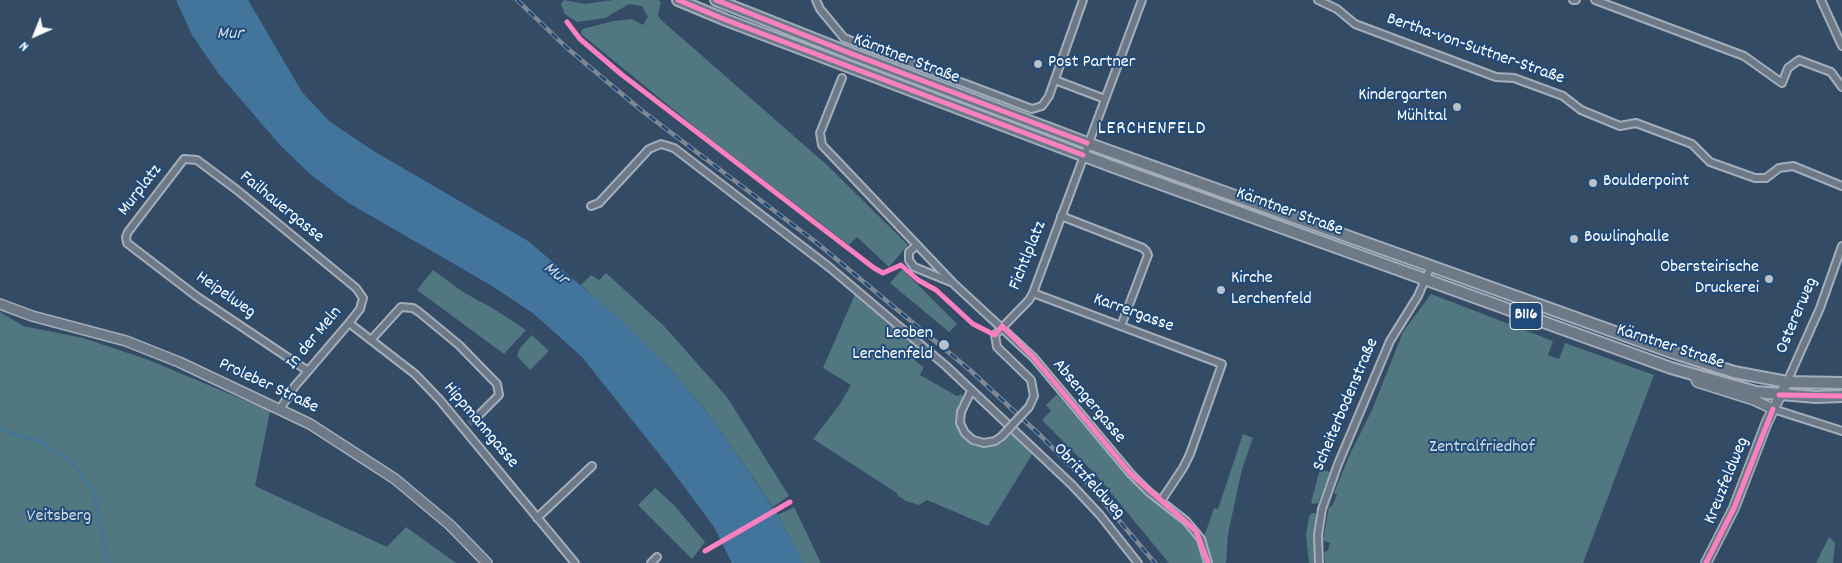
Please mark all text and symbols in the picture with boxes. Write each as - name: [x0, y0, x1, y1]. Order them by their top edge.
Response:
- street label: Bertha-von-Suttner-Straße: [1383, 9, 1567, 91]
- north arrow: [10, 10, 60, 60]
- water label: Mur: [217, 24, 243, 46]
- street label: Kärntner Straße: [850, 30, 962, 90]
- text: N: [15, 36, 34, 55]
- place label: Post Partner: [1048, 53, 1135, 75]
- marker: Post Partner: [1032, 58, 1044, 70]
- place label: Kindergarten Mühltal: [1358, 86, 1447, 128]
- marker: Kindergarten Mühltal: [1451, 101, 1463, 113]
- district label: LERCHENFELD: [1096, 119, 1208, 141]
- street label: Murplatz: [114, 161, 168, 221]
- street label: Failhauergasse: [234, 167, 328, 249]
- place label: Boulderpoint: [1603, 172, 1689, 194]
- marker: Boulderpoint: [1587, 177, 1599, 189]
- street label: Kärntner Straße: [1233, 184, 1345, 242]
- street label: Fichtlplatz: [1005, 218, 1053, 294]
- place label: Bowlinghalle: [1584, 228, 1669, 250]
- marker: Bowlinghalle: [1568, 233, 1580, 245]
- water label: Mur: [538, 258, 572, 292]
- place label: Obersteirische Druckerei: [1660, 258, 1759, 300]
- street label: Heipelweg: [191, 268, 259, 324]
- place label: Kirche Lerchenfeld: [1231, 269, 1312, 312]
- marker: Obersteirische Druckerei: [1763, 273, 1775, 285]
- street label: Ostererweg: [1772, 274, 1824, 358]
- marker: Kirche Lerchenfeld: [1215, 284, 1227, 296]
- street label: Karrergasse: [1090, 289, 1176, 339]
- road number: B116: [1510, 302, 1542, 330]
- street label: In der Meln: [282, 303, 348, 375]
- street label: Kärntner Straße: [1613, 320, 1727, 376]
- place label: Leoben Lerchenfeld: [852, 324, 933, 366]
- street label: Scheiterbodenstraße: [1309, 335, 1385, 475]
- marker: Leoben Lerchenfeld: [937, 338, 951, 352]
- street label: Proleber Straße: [215, 354, 321, 420]
- street label: Absengergasse: [1047, 355, 1129, 449]
- street label: Hippmanngasse: [438, 378, 522, 474]
- street label: Kreuzfeldweg: [1701, 434, 1755, 528]
- park label: Zentralfriedhof: [1429, 438, 1535, 460]
- street label: Obritzfeldweg: [1047, 440, 1129, 524]
- park label: Veitsberg: [27, 507, 91, 529]

